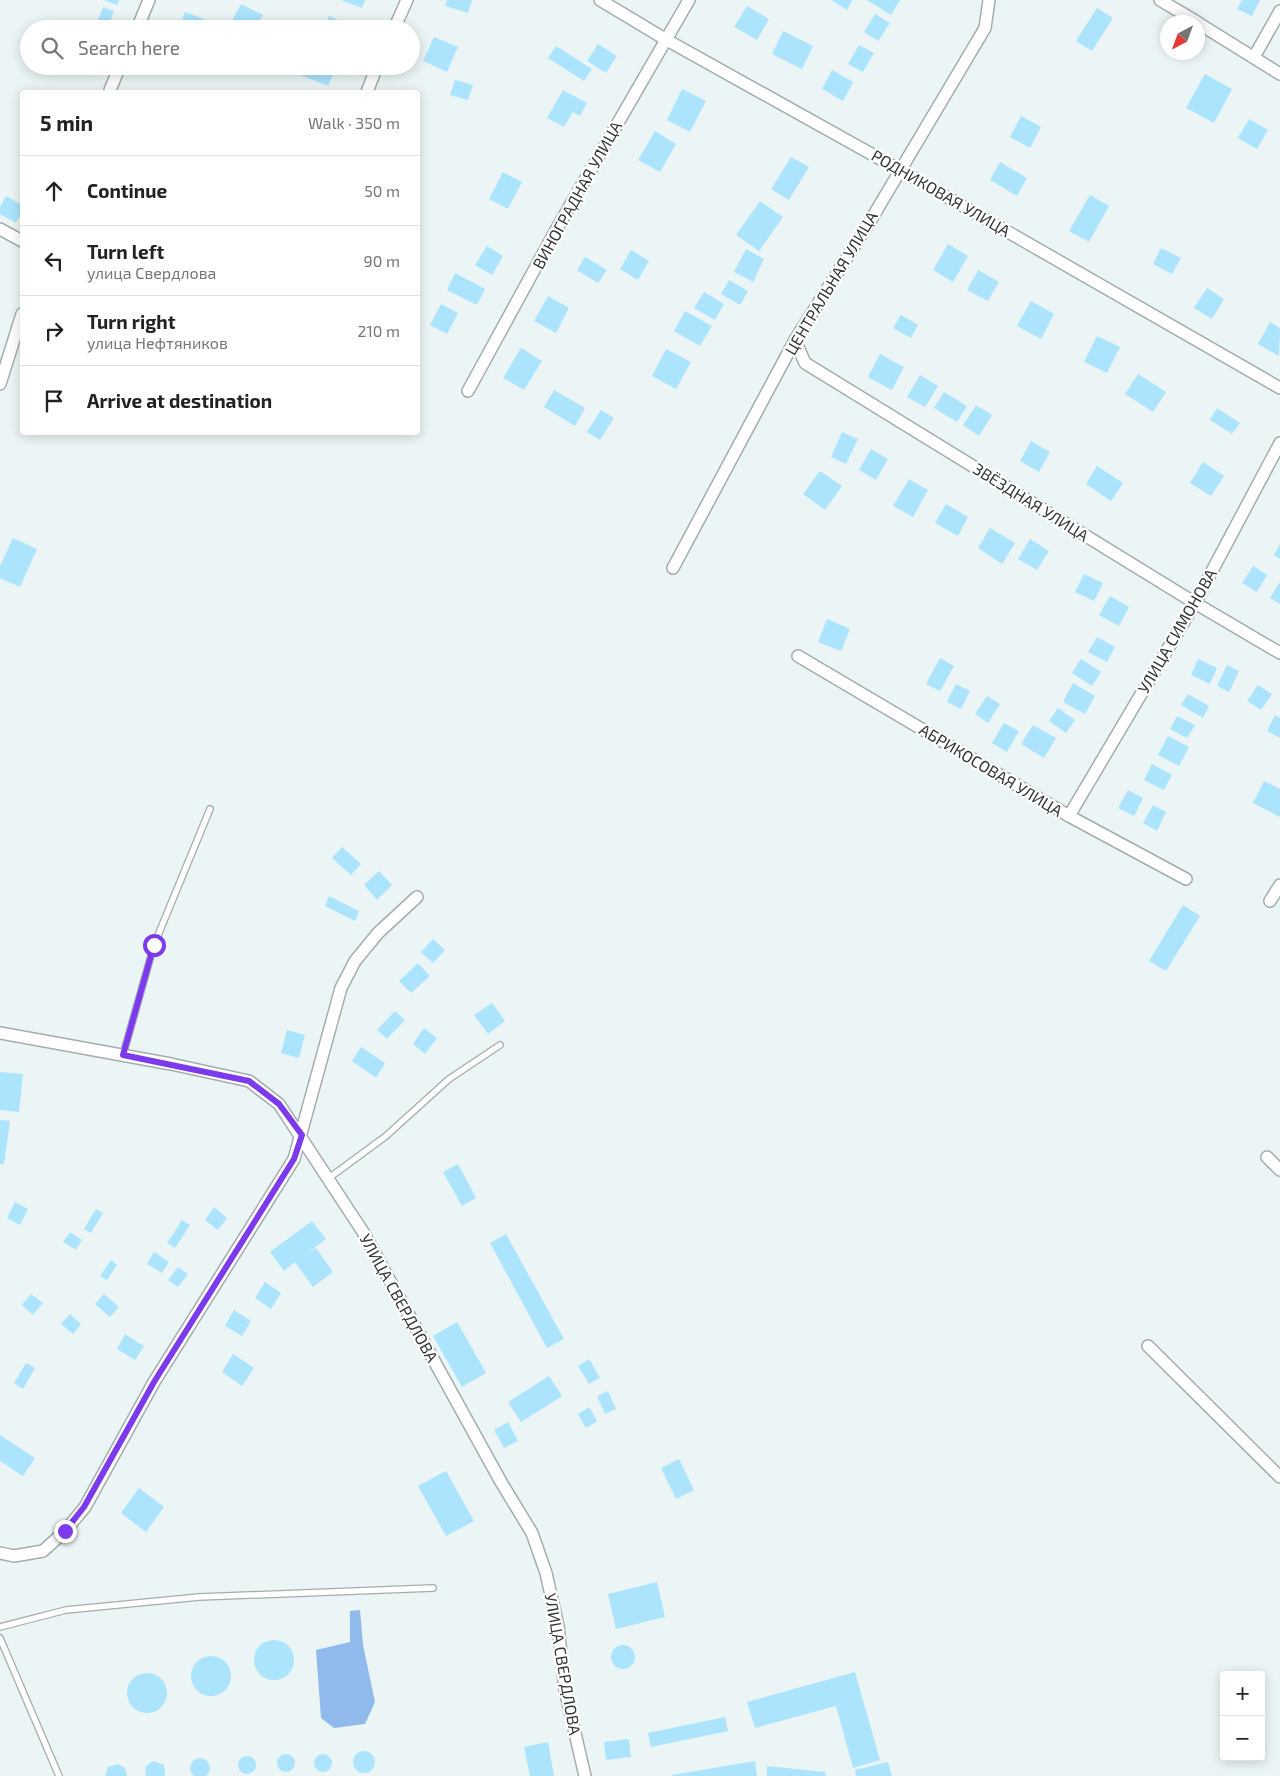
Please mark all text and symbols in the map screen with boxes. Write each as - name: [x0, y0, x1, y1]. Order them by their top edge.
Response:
- north arrow: [1160, 15, 1205, 60]
- search box: [20, 20, 420, 75]
- icon: search: [38, 34, 66, 62]
- text: Search here: [78, 36, 180, 59]
- text: 5 min: [40, 110, 93, 135]
- text: Walk · 350 m: [308, 113, 400, 132]
- street label: ВИНОГРАДНАЯ УЛИЦА: [528, 118, 625, 272]
- street label: РОДНИКОВАЯ УЛИЦА: [869, 145, 1014, 240]
- icon: ahead: [40, 177, 68, 205]
- text: Continue: [87, 179, 167, 202]
- text: 50 m: [364, 181, 400, 200]
- street label: ЦЕНТРАЛЬНАЯ УЛИЦА: [780, 207, 881, 358]
- text: Turn left: [87, 240, 164, 263]
- icon: left: [40, 247, 68, 275]
- text: 90 m: [364, 251, 400, 270]
- text: улица Свердлова: [87, 263, 216, 282]
- text: Turn right: [87, 310, 175, 333]
- icon: right: [40, 317, 68, 345]
- text: 210 m: [357, 321, 400, 340]
- text: улица Нефтяников: [87, 333, 228, 352]
- icon: arrive: [40, 387, 68, 415]
- text: Arrive at destination: [87, 389, 272, 412]
- street label: ЗВЁЗДНАЯ УЛИЦА: [970, 458, 1092, 545]
- street label: УЛИЦА СИМОНОВА: [1133, 565, 1220, 696]
- street label: АБРИКОСОВАЯ УЛИЦА: [916, 719, 1066, 820]
- route start: [143, 934, 166, 957]
- street label: УЛИЦА СВЕРДЛОВА: [356, 1230, 443, 1365]
- route end: [54, 1520, 77, 1543]
- street label: УЛИЦА СВЕРДЛОВА: [542, 1591, 585, 1736]
- map controls: [1220, 1671, 1265, 1761]
- button: +: [1220, 1671, 1265, 1716]
- button: −: [1220, 1716, 1265, 1761]

